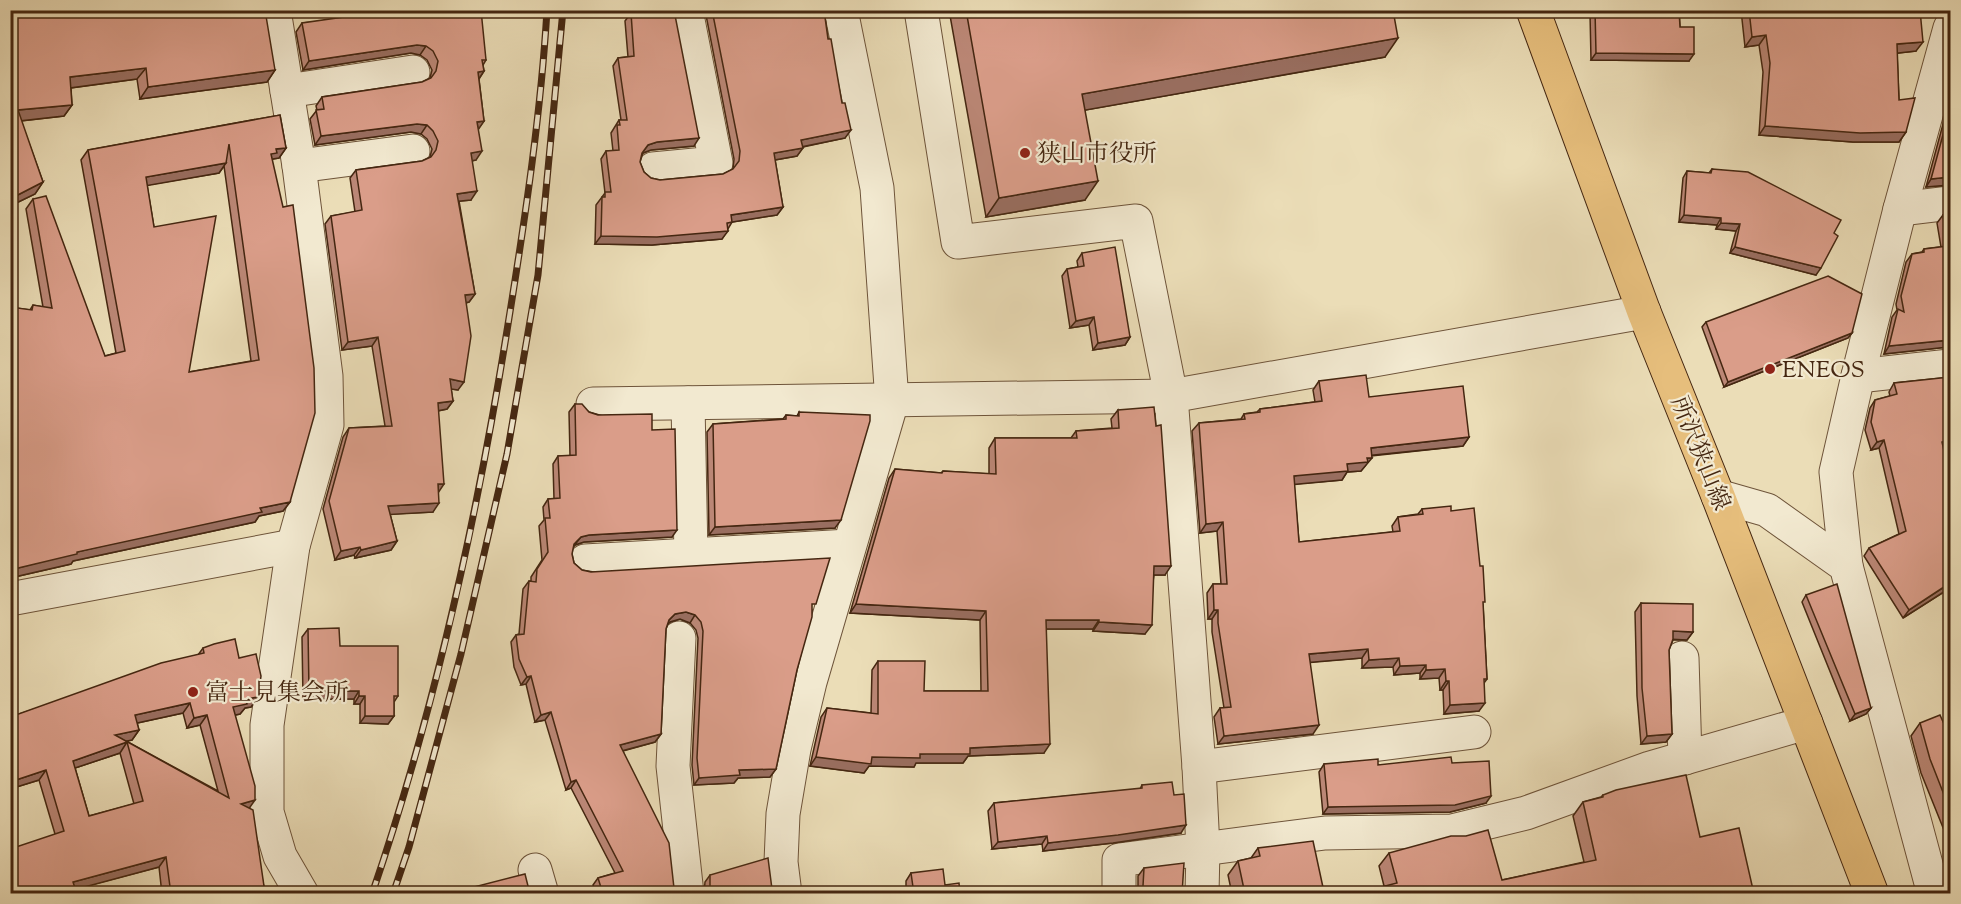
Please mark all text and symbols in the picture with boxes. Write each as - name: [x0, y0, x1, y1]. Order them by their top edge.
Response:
- place label: 狭山市役所: [1037, 138, 1157, 172]
- marker: 狭山市役所: [1018, 146, 1032, 160]
- place label: ENEOS: [1782, 354, 1865, 388]
- marker: ENEOS: [1763, 362, 1777, 376]
- street label: 所沢狭山線: [1661, 392, 1737, 516]
- place label: 富士見集会所: [205, 677, 349, 711]
- marker: 富士見集会所: [186, 685, 200, 699]

